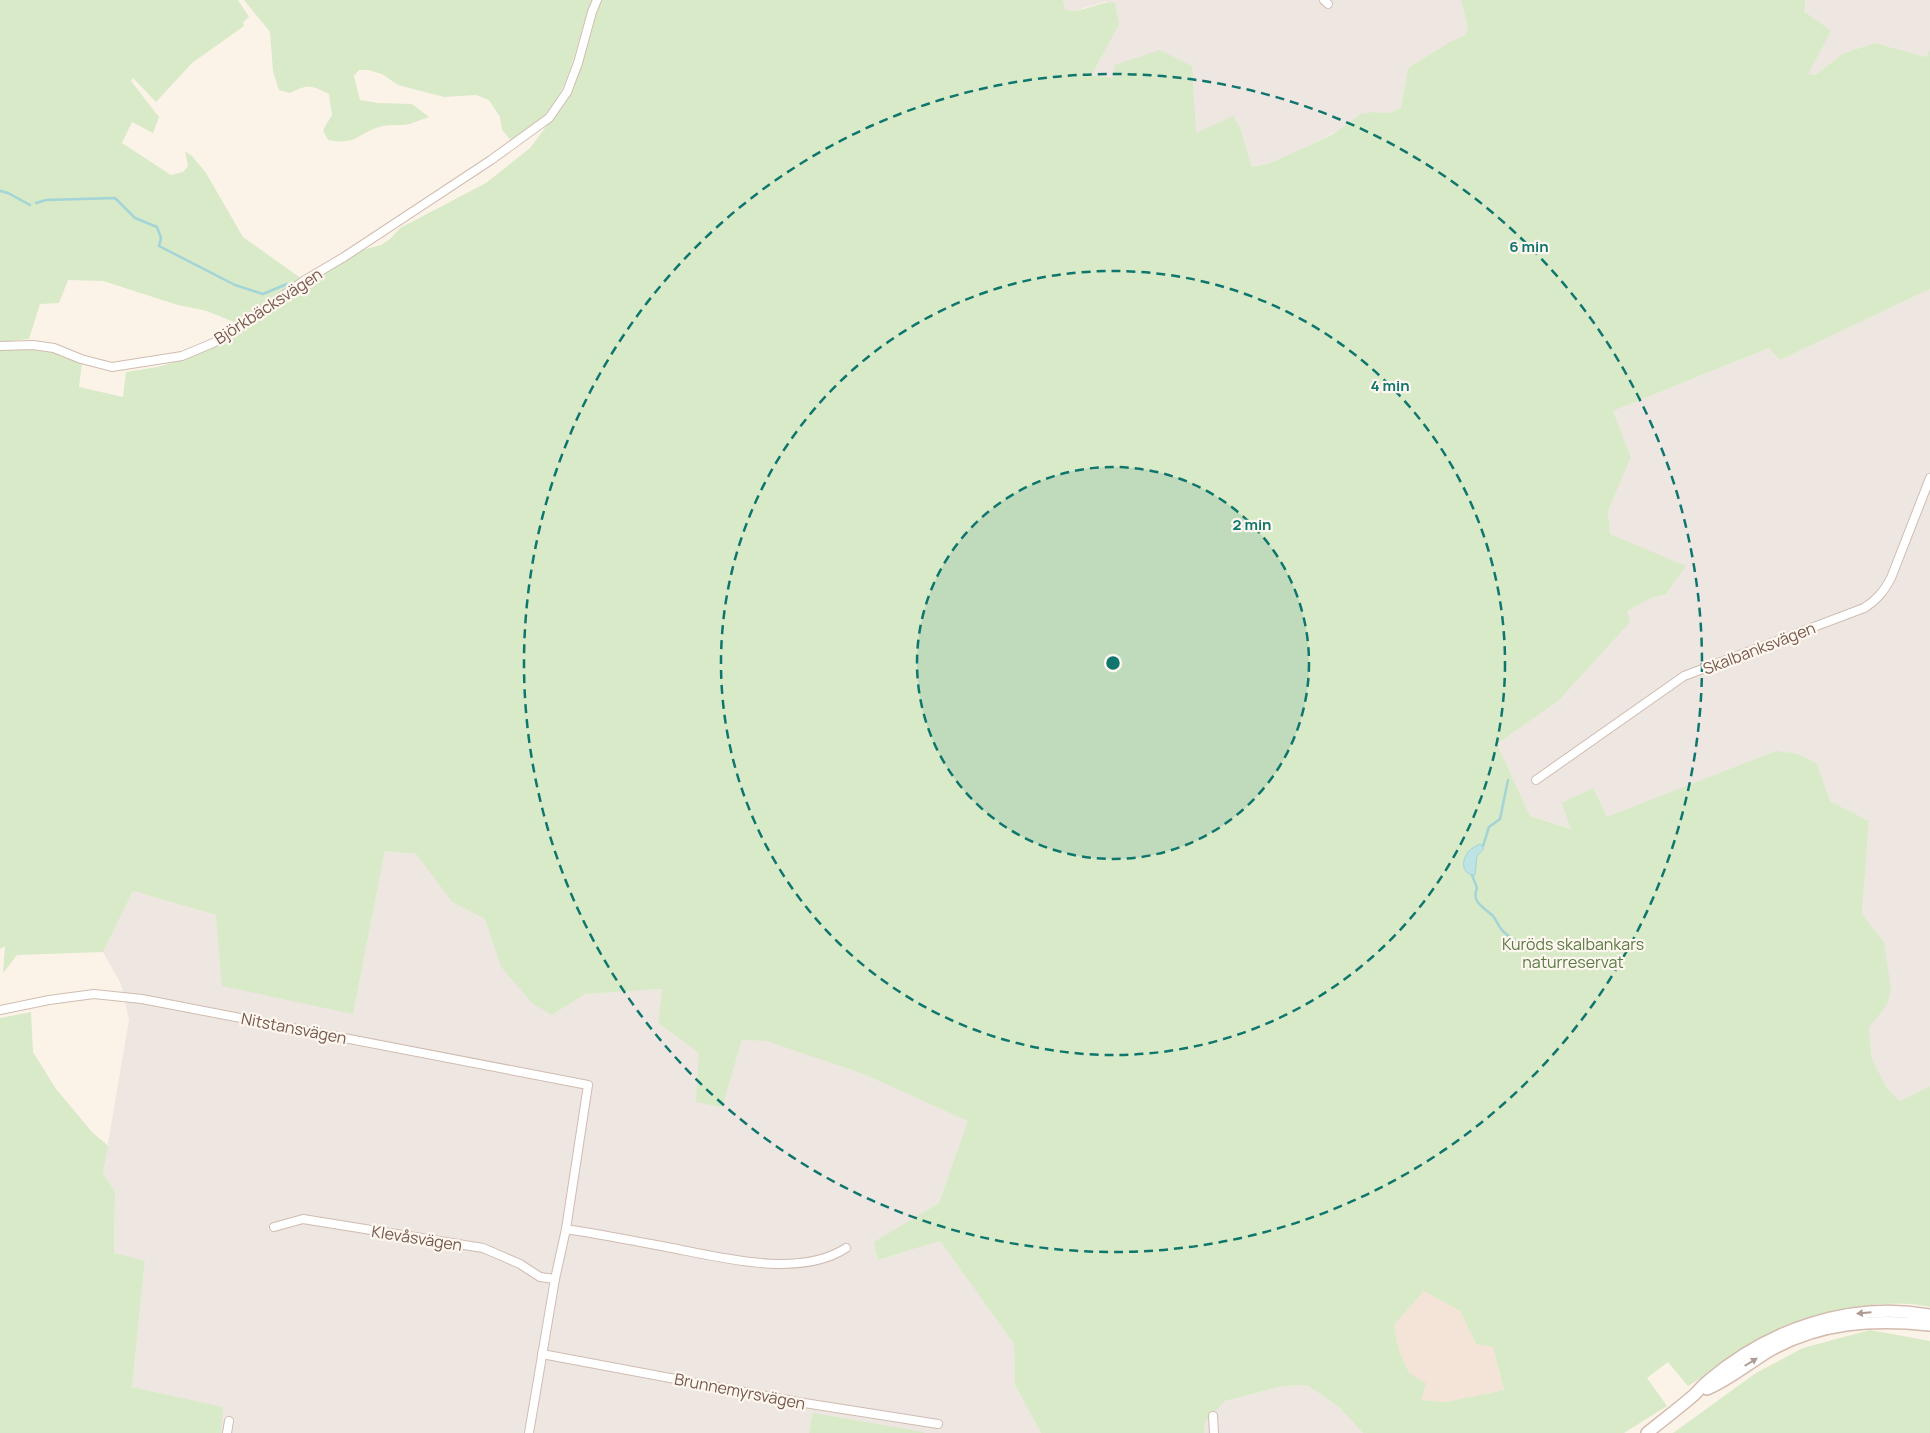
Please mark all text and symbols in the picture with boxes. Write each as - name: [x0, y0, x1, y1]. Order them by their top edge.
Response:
- text: 6 min: [1509, 236, 1549, 257]
- street label: Björkbäcksvägen: [210, 263, 326, 349]
- text: 4 min: [1370, 375, 1410, 396]
- text: 2 min: [1232, 514, 1272, 535]
- street label: Skalbanksvägen: [1700, 616, 1818, 680]
- centre of rings: [1104, 654, 1122, 672]
- park label: Kuröds skalbankars naturreservat: [1502, 933, 1644, 973]
- street label: Nitstansvägen: [239, 1007, 349, 1049]
- street label: Klevåsvägen: [370, 1220, 464, 1256]
- one-way arrow: [1856, 1309, 1872, 1317]
- one-way arrow: [1745, 1358, 1758, 1367]
- street label: Brunnemyrsvägen: [673, 1368, 807, 1414]

